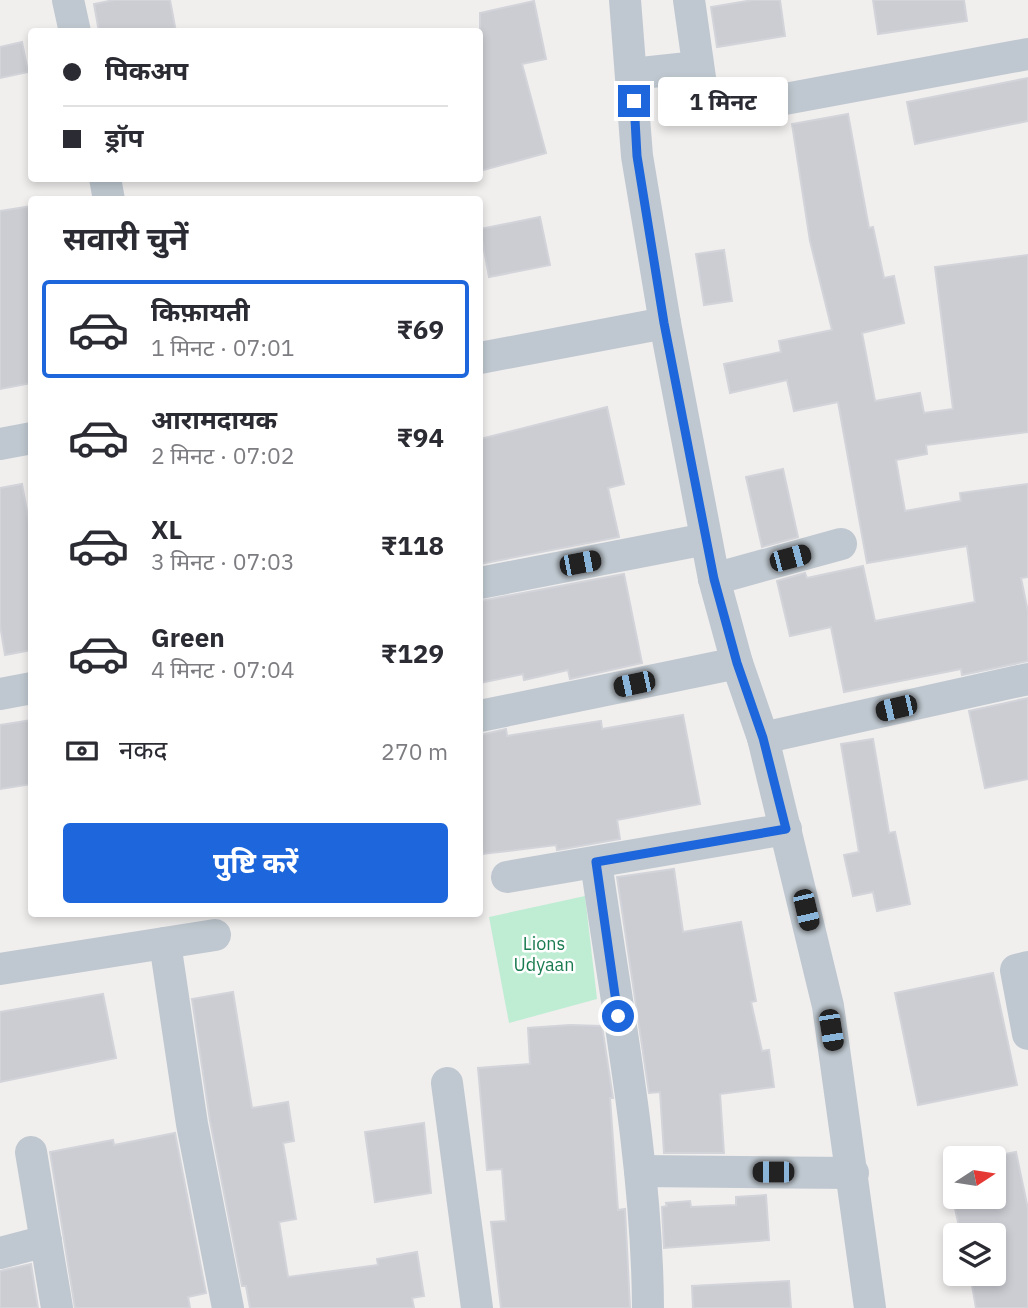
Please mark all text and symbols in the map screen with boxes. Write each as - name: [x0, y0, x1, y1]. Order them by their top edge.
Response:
- text: पिकअप: [105, 53, 188, 87]
- callout: 1 मिनट: [658, 76, 788, 126]
- route end: [618, 85, 650, 117]
- text: 1 मिनट: [689, 86, 757, 116]
- text: ड्रॉप: [105, 120, 143, 154]
- text: सवारी चुनें: [63, 217, 188, 259]
- text: किफ़ायती: [151, 294, 250, 328]
- icon: car: [67, 298, 130, 361]
- text: ₹69: [396, 312, 444, 346]
- text: 1 मिनट · 07:01: [151, 332, 295, 362]
- text: आरामदायक: [151, 402, 277, 436]
- icon: car: [67, 406, 130, 469]
- text: ₹94: [396, 420, 444, 454]
- text: 2 मिनट · 07:02: [151, 440, 295, 470]
- text: XL: [151, 512, 182, 546]
- icon: car: [67, 514, 130, 577]
- text: ₹118: [381, 528, 444, 562]
- car: [767, 542, 814, 574]
- text: 3 मिनट · 07:03: [151, 546, 295, 576]
- car: [558, 549, 603, 577]
- text: Green: [151, 620, 225, 654]
- icon: car: [67, 622, 130, 685]
- text: ₹129: [381, 636, 444, 670]
- text: 4 मिनट · 07:04: [151, 654, 295, 684]
- car: [612, 669, 657, 699]
- car: [874, 693, 919, 723]
- icon: cash: [63, 732, 101, 770]
- text: नकद: [119, 732, 167, 766]
- text: 270 m: [381, 736, 448, 766]
- button: पुष्टि करें: [63, 823, 448, 903]
- car: [792, 887, 821, 933]
- park label: Lions Udyaan: [514, 932, 574, 976]
- route start: [602, 1000, 634, 1032]
- car: [818, 1008, 845, 1052]
- north arrow: [943, 1146, 1006, 1209]
- map controls: [943, 1146, 1006, 1286]
- car: [753, 1162, 795, 1183]
- button: layers: [943, 1223, 1006, 1286]

